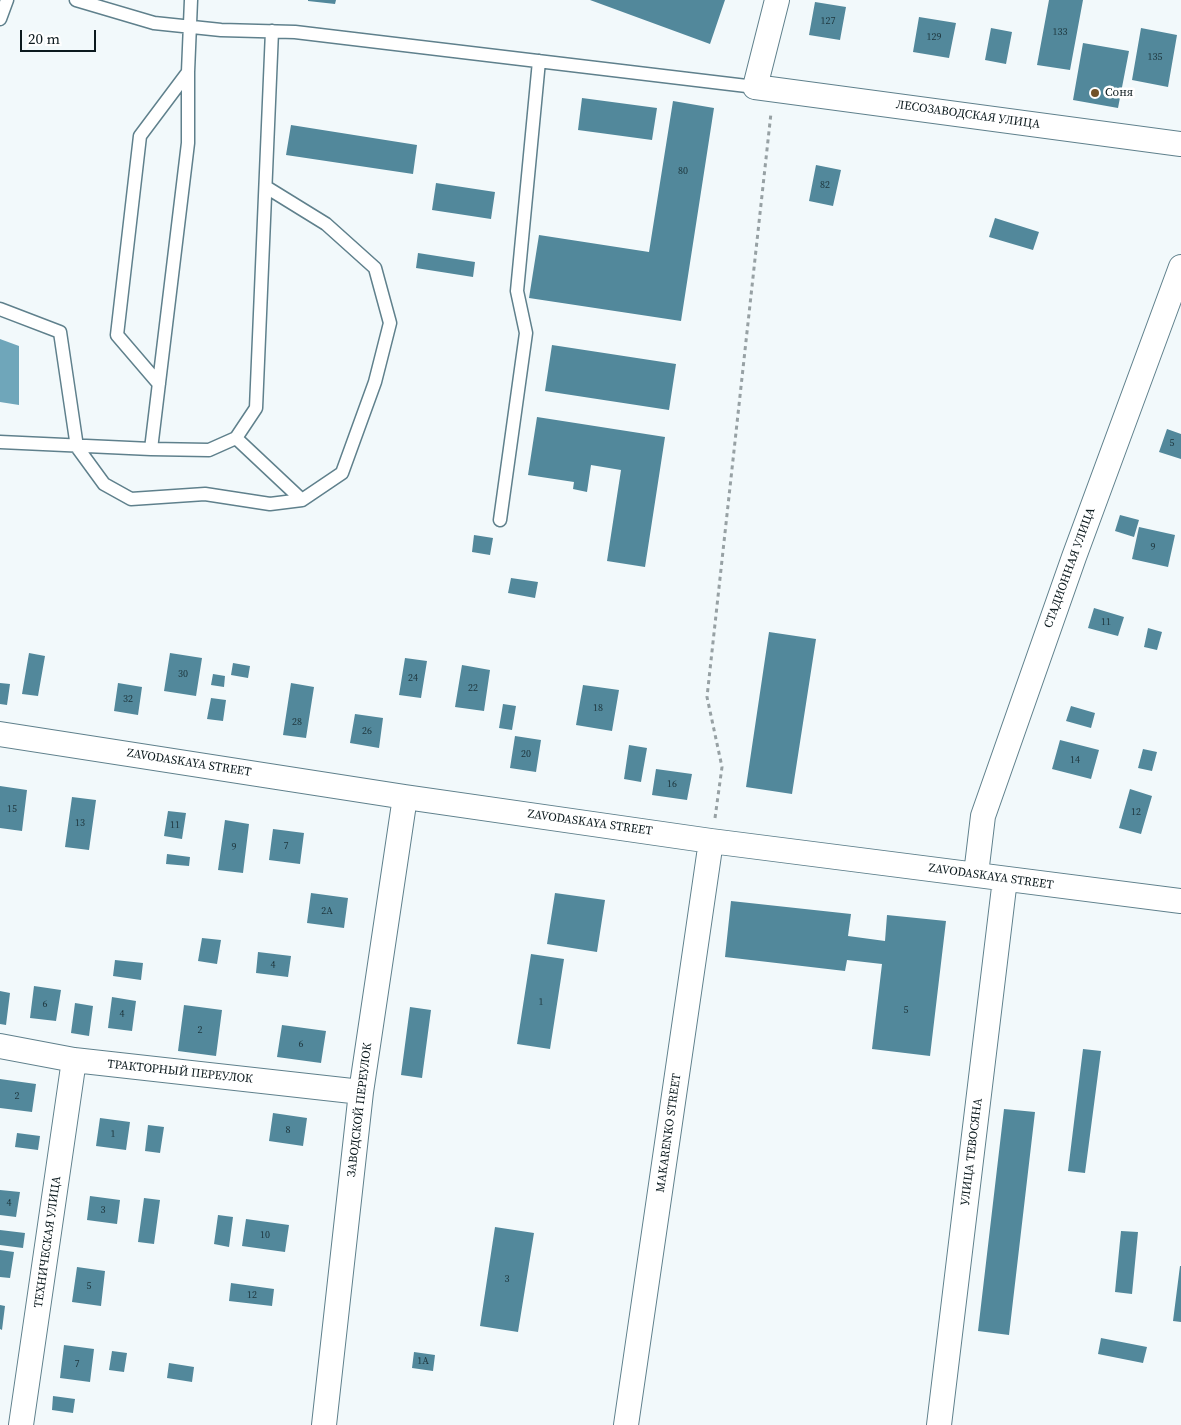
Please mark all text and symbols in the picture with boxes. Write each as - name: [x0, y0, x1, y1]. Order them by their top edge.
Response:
- house number: 127: [821, 15, 835, 27]
- scale bar: [22, 20, 99, 52]
- house number: 133: [1053, 26, 1067, 38]
- text: 20 m: [28, 28, 60, 49]
- house number: 129: [927, 31, 941, 43]
- house number: 135: [1148, 51, 1162, 63]
- place label: Соня: [1105, 86, 1133, 100]
- marker: Соня: [1089, 87, 1101, 99]
- street label: ЛЕСОЗАВОДСКАЯ УЛИЦА: [895, 98, 1041, 132]
- house number: 80: [678, 165, 688, 177]
- house number: 82: [820, 179, 830, 191]
- house number: 5: [1170, 437, 1174, 449]
- street label: СТАДИОННАЯ УЛИЦА: [1041, 506, 1099, 630]
- house number: 9: [1151, 541, 1155, 553]
- house number: 11: [1101, 616, 1111, 628]
- house number: 30: [178, 668, 188, 680]
- house number: 24: [408, 672, 418, 684]
- house number: 22: [468, 682, 478, 694]
- house number: 32: [123, 693, 133, 705]
- house number: 18: [593, 702, 603, 714]
- house number: 28: [292, 716, 302, 728]
- house number: 26: [362, 725, 372, 737]
- street label: ZAVODASKAYA STREET: [126, 746, 252, 780]
- house number: 20: [521, 748, 531, 760]
- house number: 14: [1070, 754, 1080, 766]
- house number: 16: [667, 778, 677, 790]
- house number: 15: [7, 803, 17, 815]
- house number: 12: [1131, 806, 1141, 818]
- street label: ZAVODASKAYA STREET: [527, 807, 653, 839]
- house number: 13: [75, 817, 85, 829]
- house number: 11: [170, 819, 180, 831]
- house number: 7: [284, 840, 288, 852]
- house number: 9: [232, 841, 236, 853]
- street label: ZAVODASKAYA STREET: [928, 861, 1054, 893]
- house number: 2А: [321, 905, 333, 917]
- house number: 4: [271, 959, 275, 971]
- house number: 1: [539, 996, 543, 1008]
- house number: 6: [43, 998, 47, 1010]
- house number: 5: [904, 1004, 908, 1016]
- house number: 4: [120, 1008, 124, 1020]
- house number: 2: [198, 1024, 202, 1036]
- house number: 6: [299, 1038, 303, 1050]
- street label: ЗАВОДСКОЙ ПЕРЕУЛОК: [345, 1042, 375, 1178]
- street label: ТРАКТОРНЫЙ ПЕРЕУЛОК: [107, 1057, 253, 1087]
- street label: MAKARENKO STREET: [654, 1073, 684, 1193]
- house number: 2: [15, 1090, 19, 1102]
- street label: УЛИЦА ТЕВОСЯНА: [958, 1097, 986, 1207]
- house number: 8: [286, 1124, 290, 1136]
- house number: 1: [111, 1128, 115, 1140]
- street label: ТЕХНИЧЕСКАЯ УЛИЦА: [32, 1175, 64, 1309]
- house number: 4: [7, 1197, 11, 1209]
- house number: 3: [101, 1204, 105, 1216]
- house number: 10: [260, 1229, 270, 1241]
- house number: 3: [505, 1273, 509, 1285]
- house number: 5: [87, 1280, 91, 1292]
- house number: 12: [247, 1289, 257, 1301]
- house number: 1А: [417, 1355, 429, 1367]
- house number: 7: [75, 1358, 79, 1370]

